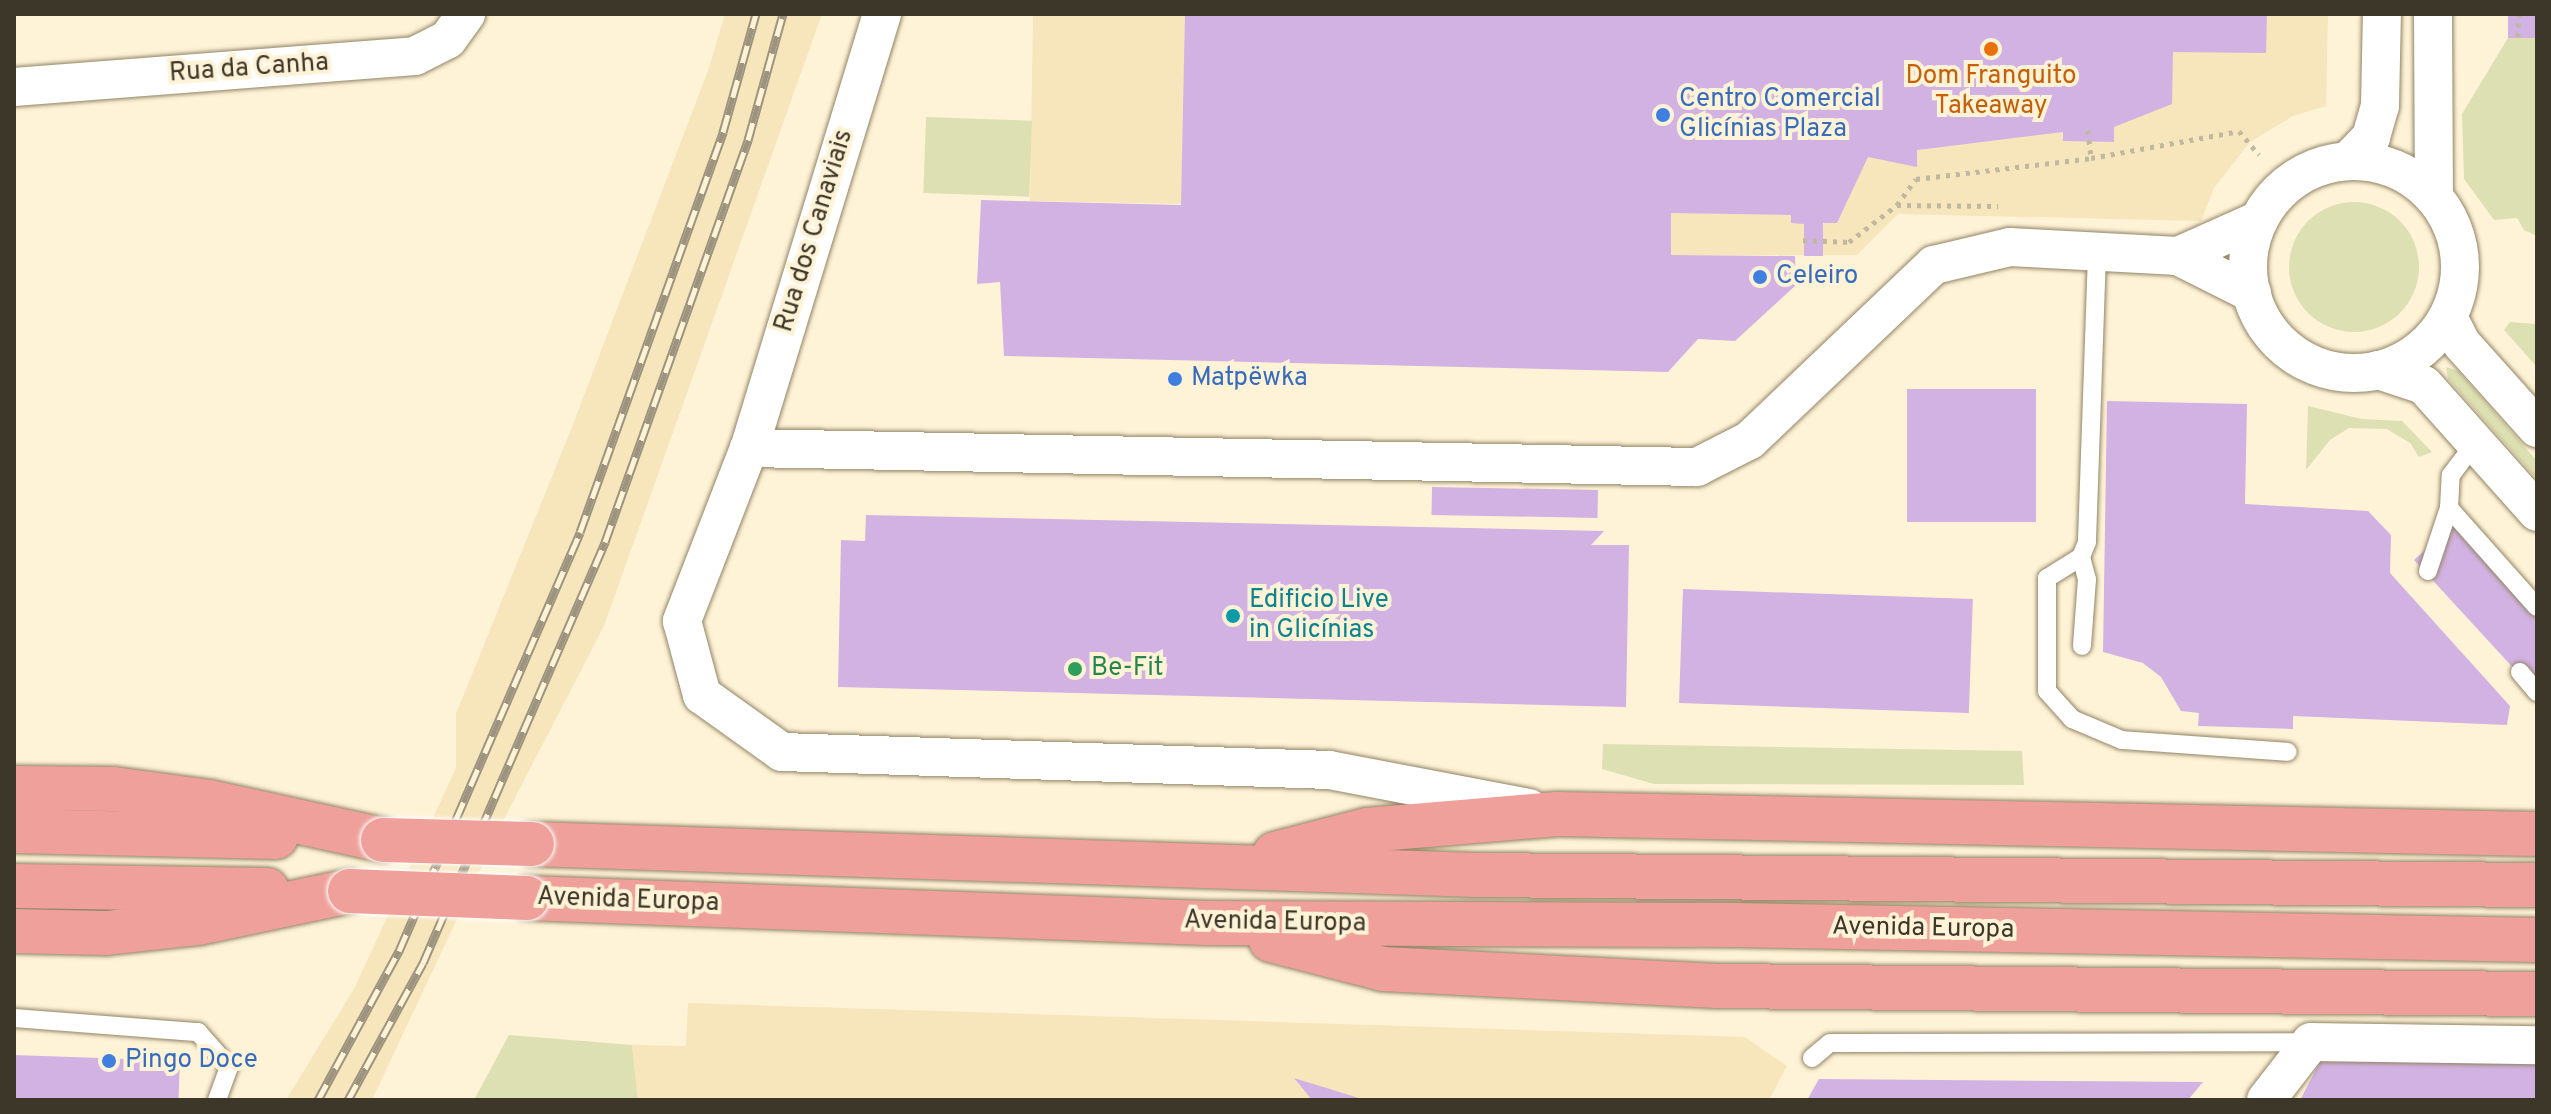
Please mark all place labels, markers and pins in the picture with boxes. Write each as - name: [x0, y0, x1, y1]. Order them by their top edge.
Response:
- marker: Dom Franguito Takeaway: [1982, 40, 2000, 58]
- place label: Dom Franguito Takeaway: [1905, 61, 2077, 122]
- place label: Centro Comercial Glicínias Plaza: [1679, 84, 1881, 146]
- marker: Centro Comercial Glicínias Plaza: [1654, 106, 1672, 124]
- place label: Celeiro: [1776, 261, 1858, 293]
- marker: Celeiro: [1751, 268, 1769, 286]
- place label: Matpëwka: [1191, 363, 1308, 395]
- marker: Matpëwka: [1166, 370, 1184, 388]
- place label: Edificio Live in Glicínias: [1249, 585, 1389, 646]
- marker: Edificio Live in Glicínias: [1224, 607, 1242, 625]
- place label: Be-Fit: [1091, 653, 1164, 685]
- marker: Be-Fit: [1066, 660, 1084, 678]
- place label: Pingo Doce: [125, 1045, 258, 1077]
- marker: Pingo Doce: [100, 1052, 118, 1070]

